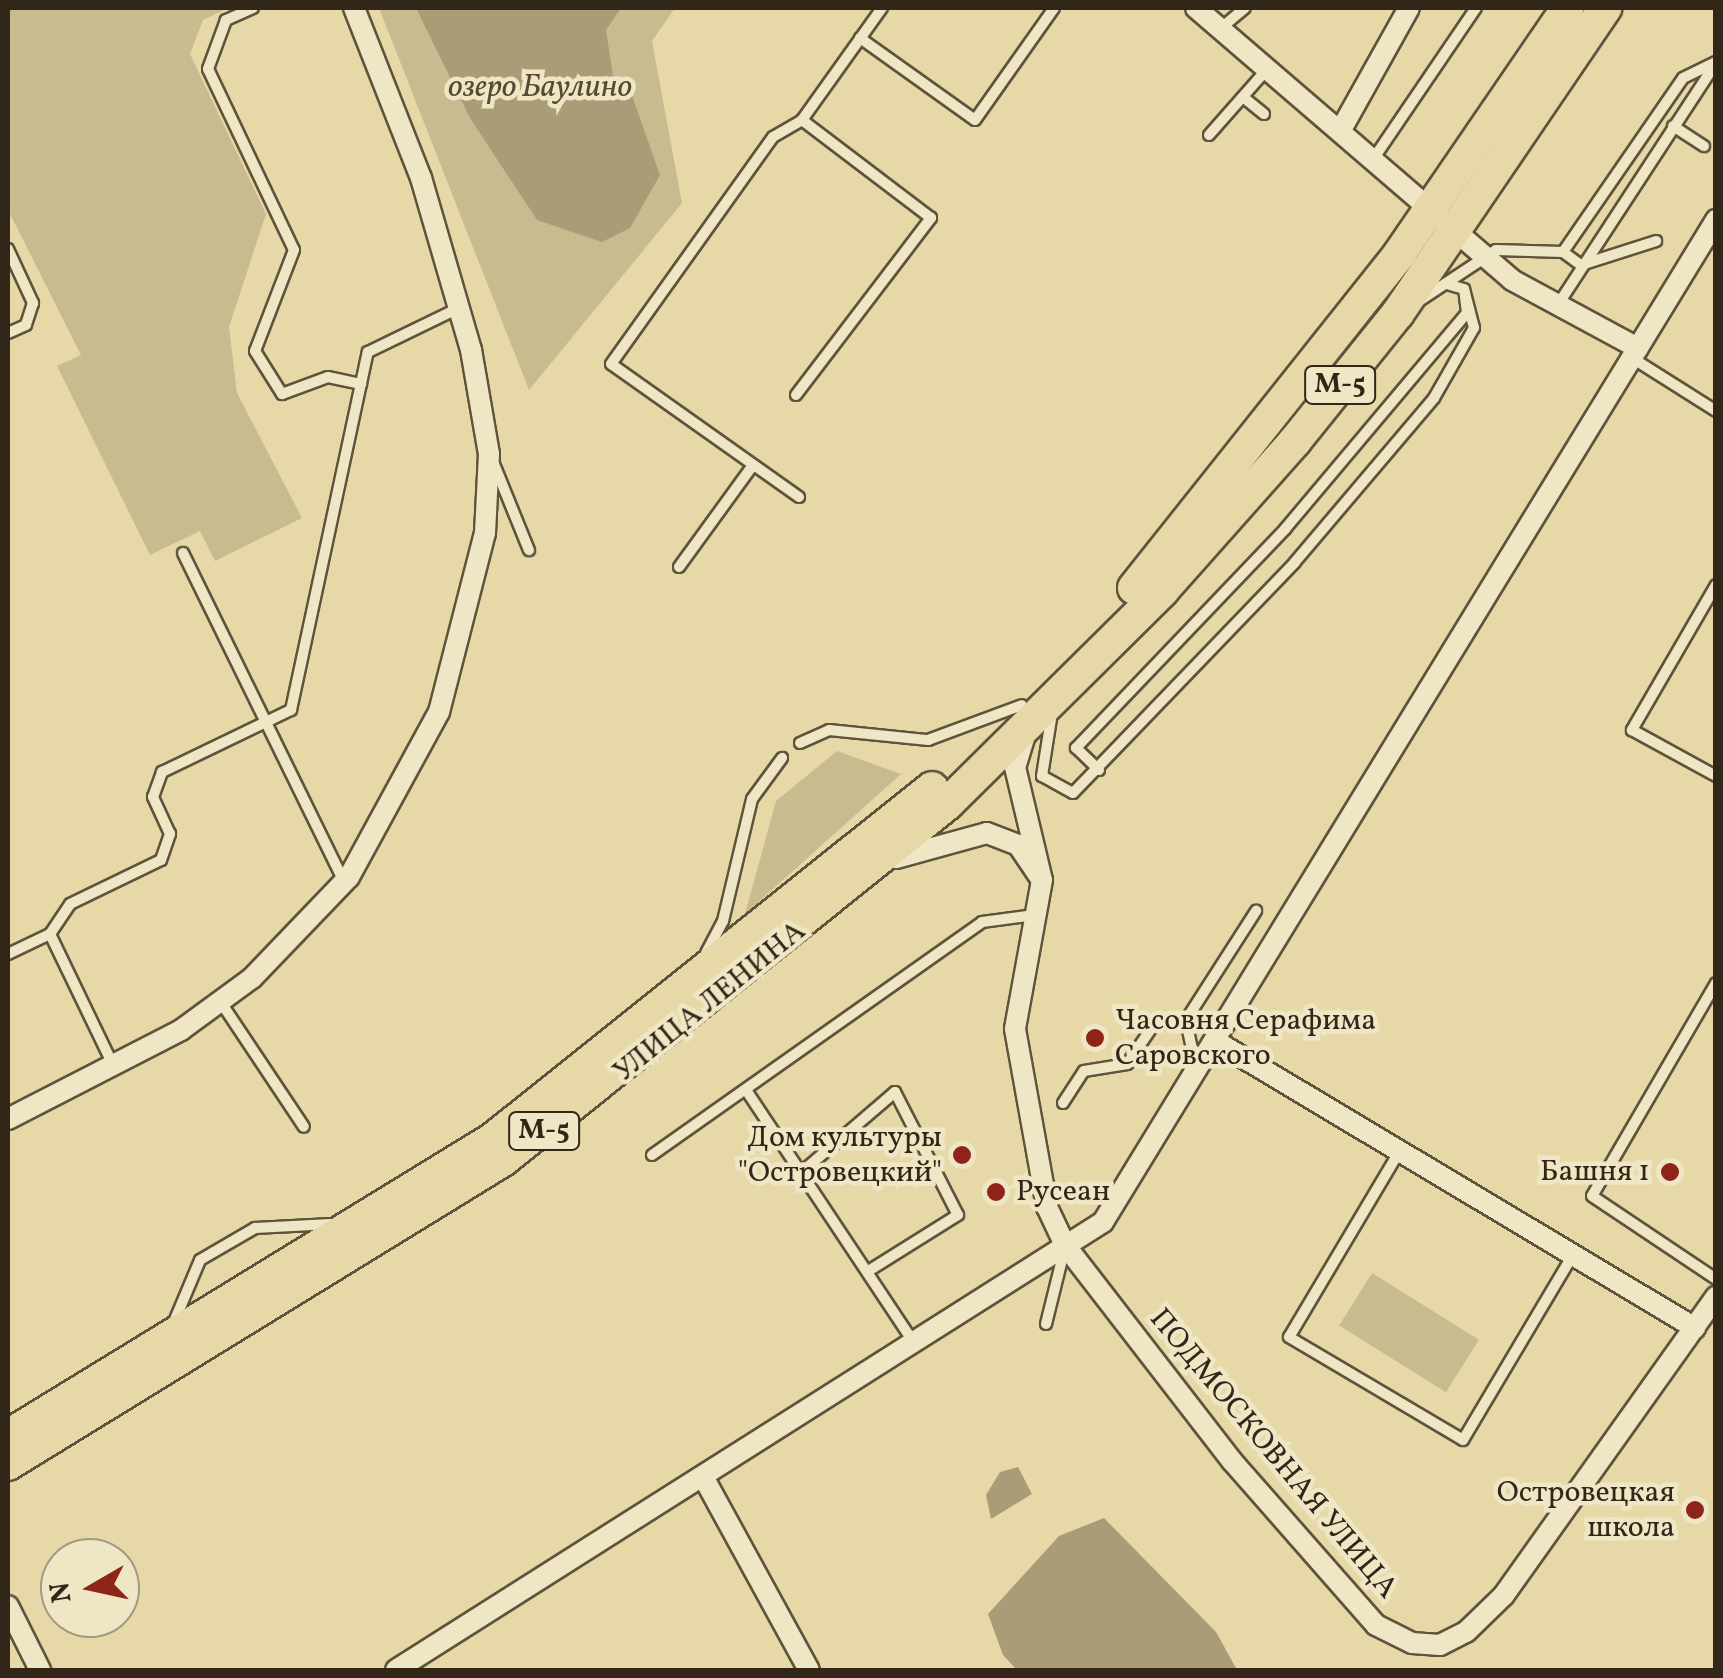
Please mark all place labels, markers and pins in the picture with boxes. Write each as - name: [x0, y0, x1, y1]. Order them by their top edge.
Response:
- place label: Часовня Серафима Саровского: [1115, 1003, 1376, 1074]
- marker: Часовня Серафима Саровского: [1084, 1027, 1106, 1049]
- place label: Дом культуры "Островецкий": [738, 1120, 942, 1190]
- marker: Дом культуры "Островецкий": [951, 1144, 973, 1166]
- place label: Башня 1: [1540, 1154, 1650, 1190]
- marker: Башня 1: [1659, 1161, 1681, 1183]
- place label: Русеан: [1016, 1174, 1110, 1210]
- marker: Русеан: [985, 1181, 1007, 1203]
- place label: Островецкая школа: [1497, 1475, 1675, 1546]
- marker: Островецкая школа: [1684, 1499, 1706, 1521]

